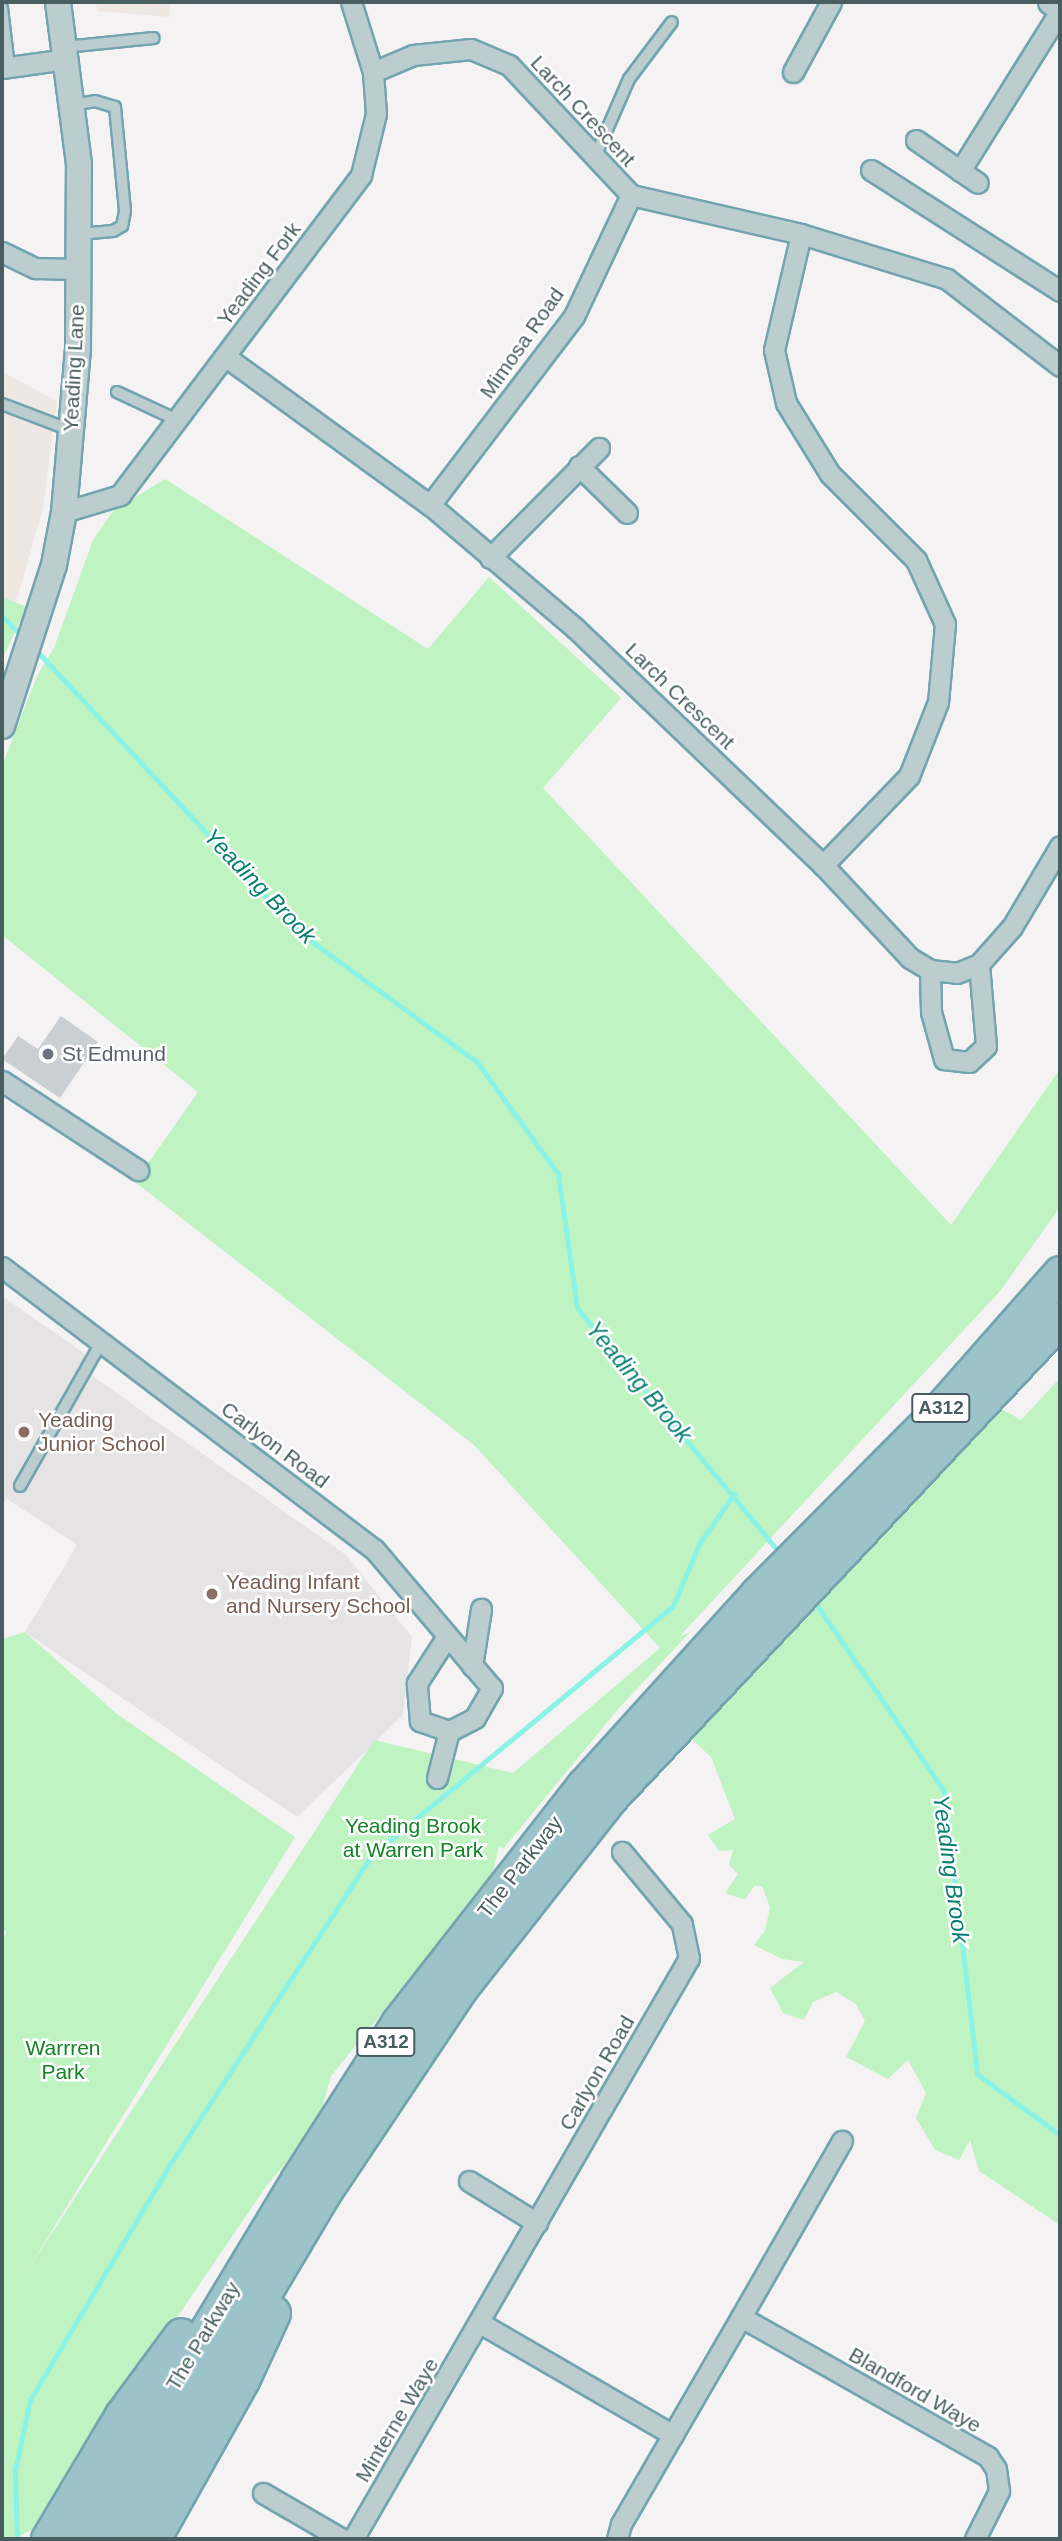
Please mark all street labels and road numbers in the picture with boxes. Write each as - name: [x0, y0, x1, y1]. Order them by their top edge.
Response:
- street label: Larch Crescent: [525, 50, 641, 172]
- street label: Yeading Fork: [212, 217, 306, 331]
- street label: Mimosa Road: [475, 283, 569, 403]
- street label: Yeading Lane: [58, 304, 90, 432]
- street label: Larch Crescent: [620, 637, 740, 755]
- road number: A312: [911, 1392, 971, 1424]
- street label: Carlyon Road: [216, 1396, 334, 1494]
- street label: The Parkway: [472, 1811, 568, 1923]
- street label: Carlyon Road: [554, 2011, 640, 2135]
- road number: A312: [356, 2026, 416, 2058]
- street label: The Parkway: [161, 2277, 245, 2395]
- street label: Blandford Waye: [844, 2342, 986, 2438]
- street label: Minterne Waye: [350, 2353, 444, 2487]

